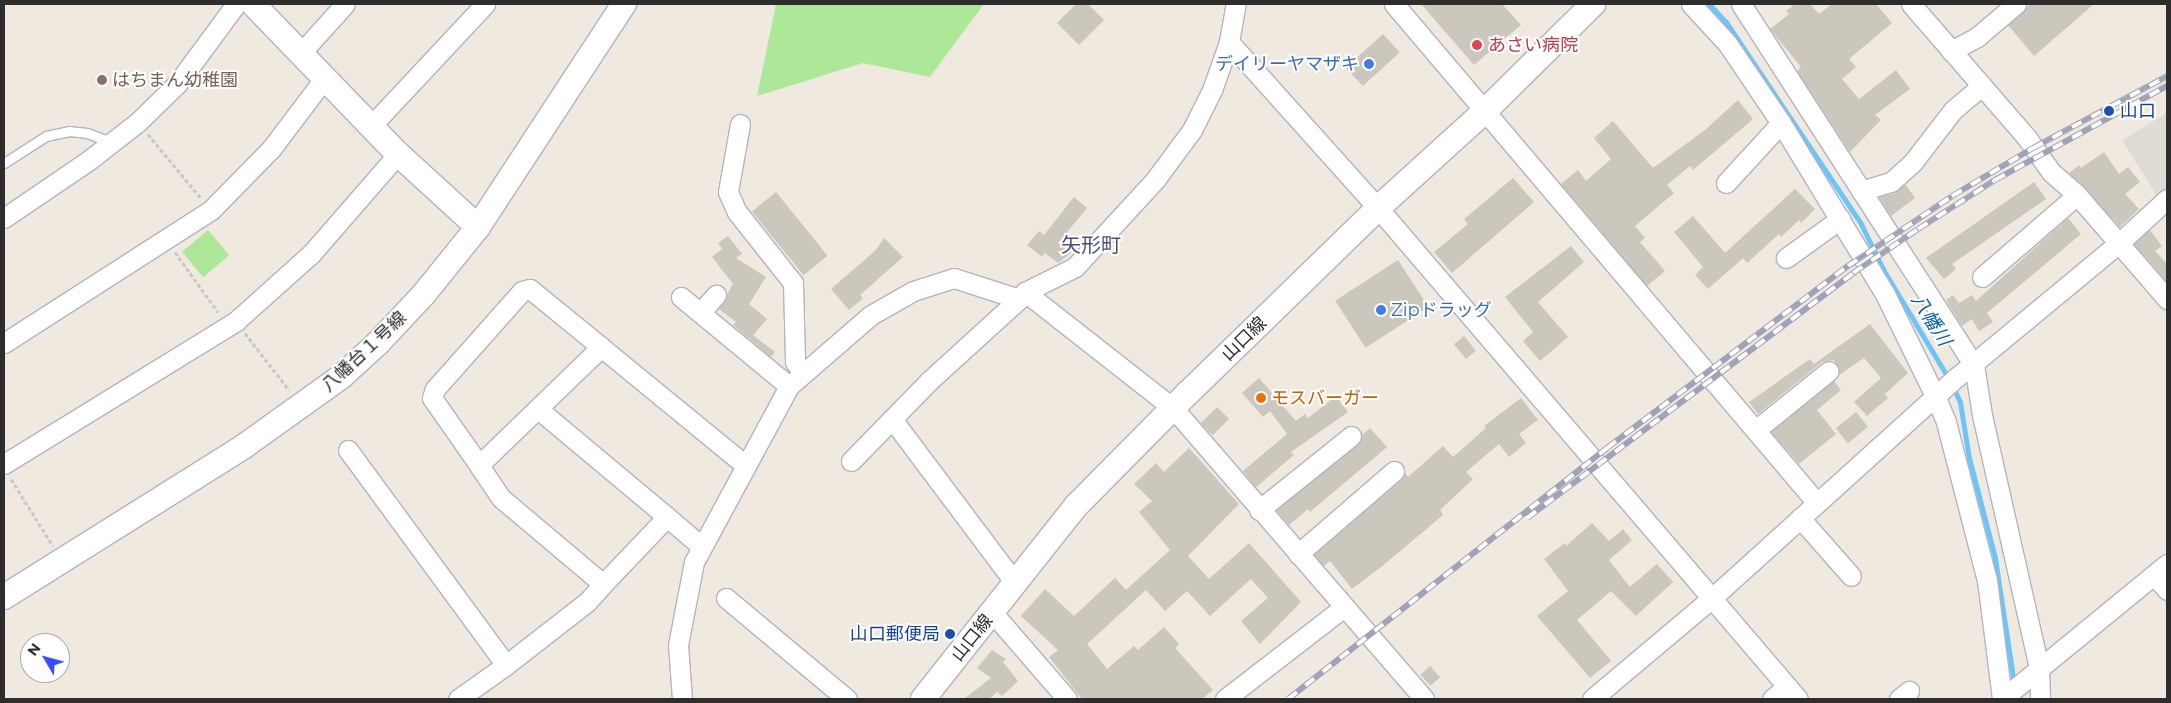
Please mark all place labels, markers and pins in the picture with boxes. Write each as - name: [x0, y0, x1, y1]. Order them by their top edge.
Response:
- place label: あさい病院: [1488, 34, 1578, 56]
- marker: あさい病院: [1470, 38, 1484, 52]
- place label: デイリーヤマザキ: [1215, 53, 1359, 75]
- marker: デイリーヤマザキ: [1363, 58, 1375, 70]
- place label: はちまん幼稚園: [112, 69, 238, 91]
- marker: はちまん幼稚園: [96, 74, 108, 86]
- place label: 山口: [2120, 100, 2156, 122]
- marker: 山口: [2102, 104, 2116, 118]
- place label: Zipドラッグ: [1391, 299, 1492, 321]
- marker: Zipドラッグ: [1375, 304, 1387, 316]
- place label: モスバーガー: [1271, 387, 1379, 409]
- marker: モスバーガー: [1255, 392, 1267, 404]
- place label: 山口郵便局: [850, 623, 940, 645]
- marker: 山口郵便局: [944, 628, 956, 640]

